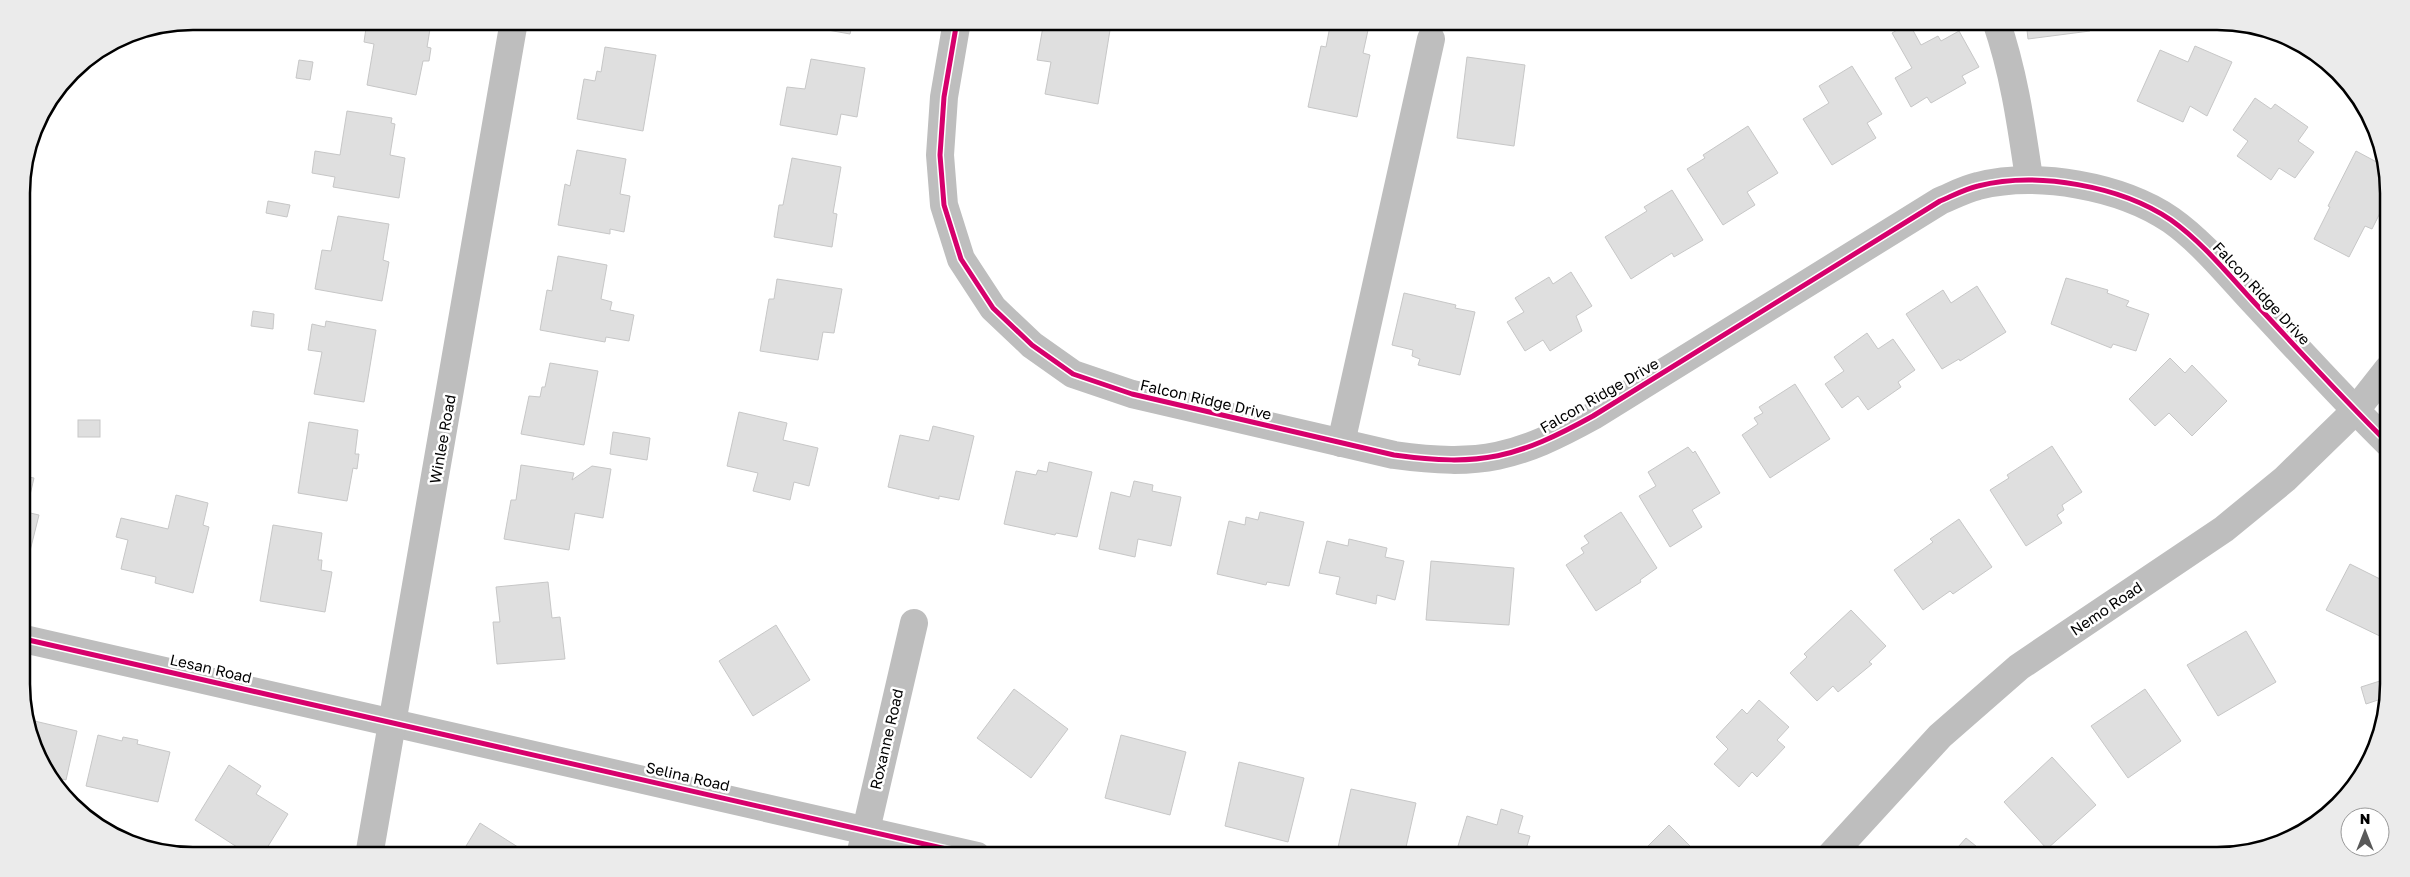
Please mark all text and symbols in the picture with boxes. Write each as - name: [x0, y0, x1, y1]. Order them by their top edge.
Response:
- street label: Falcon Ridge Drive: [2210, 238, 2315, 348]
- street label: Falcon Ridge Drive: [1536, 354, 1662, 436]
- street label: Falcon Ridge Drive: [1139, 375, 1274, 423]
- street label: Winlee Road: [425, 393, 459, 485]
- street label: Nemo Road: [2067, 577, 2145, 639]
- street label: Lesan Road: [168, 650, 254, 686]
- street label: Roxanne Road: [866, 687, 906, 791]
- street label: Selina Road: [644, 758, 732, 794]
- north arrow: [2340, 807, 2390, 857]
- text: N: [2360, 810, 2370, 827]

